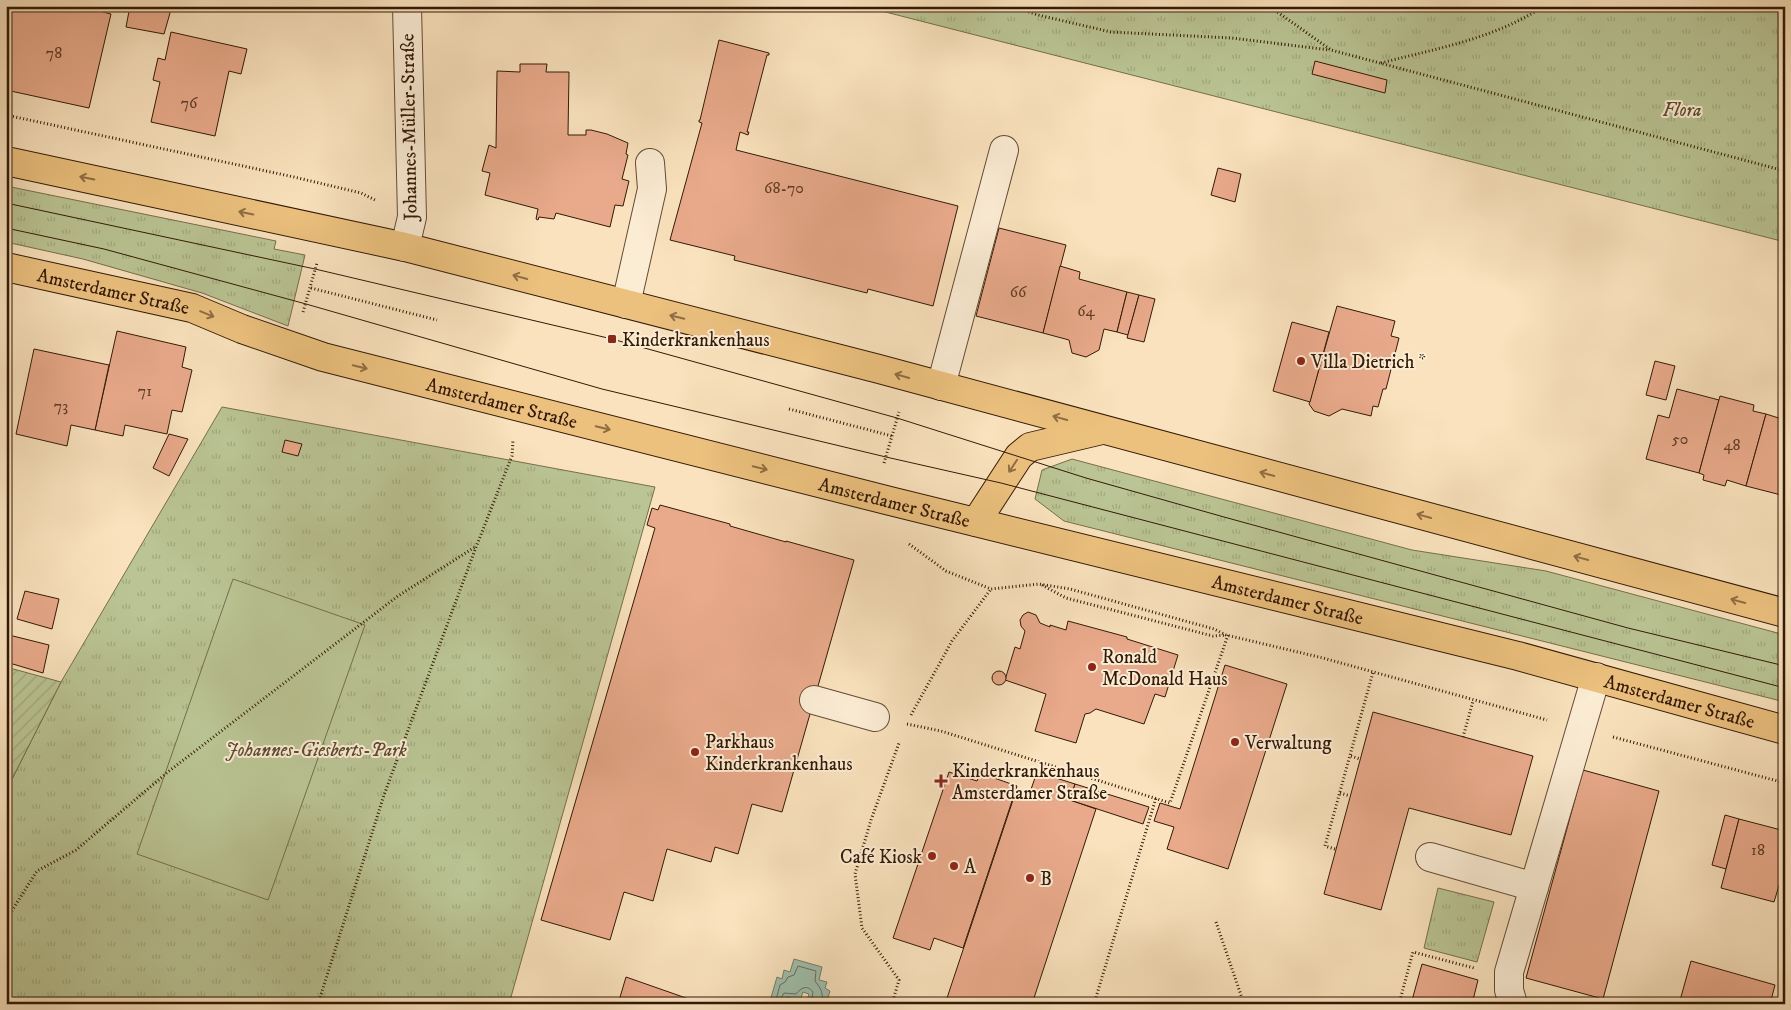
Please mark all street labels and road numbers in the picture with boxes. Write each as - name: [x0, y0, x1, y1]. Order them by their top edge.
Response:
- street label: Johannes-Müller-Straße: [396, 33, 423, 223]
- street label: Amsterdamer Straße: [35, 264, 191, 320]
- street label: Amsterdamer Straße: [424, 374, 580, 434]
- street label: Amsterdamer Straße: [816, 473, 972, 533]
- street label: Amsterdamer Straße: [1209, 571, 1365, 630]
- street label: Amsterdamer Straße: [1601, 670, 1757, 734]

